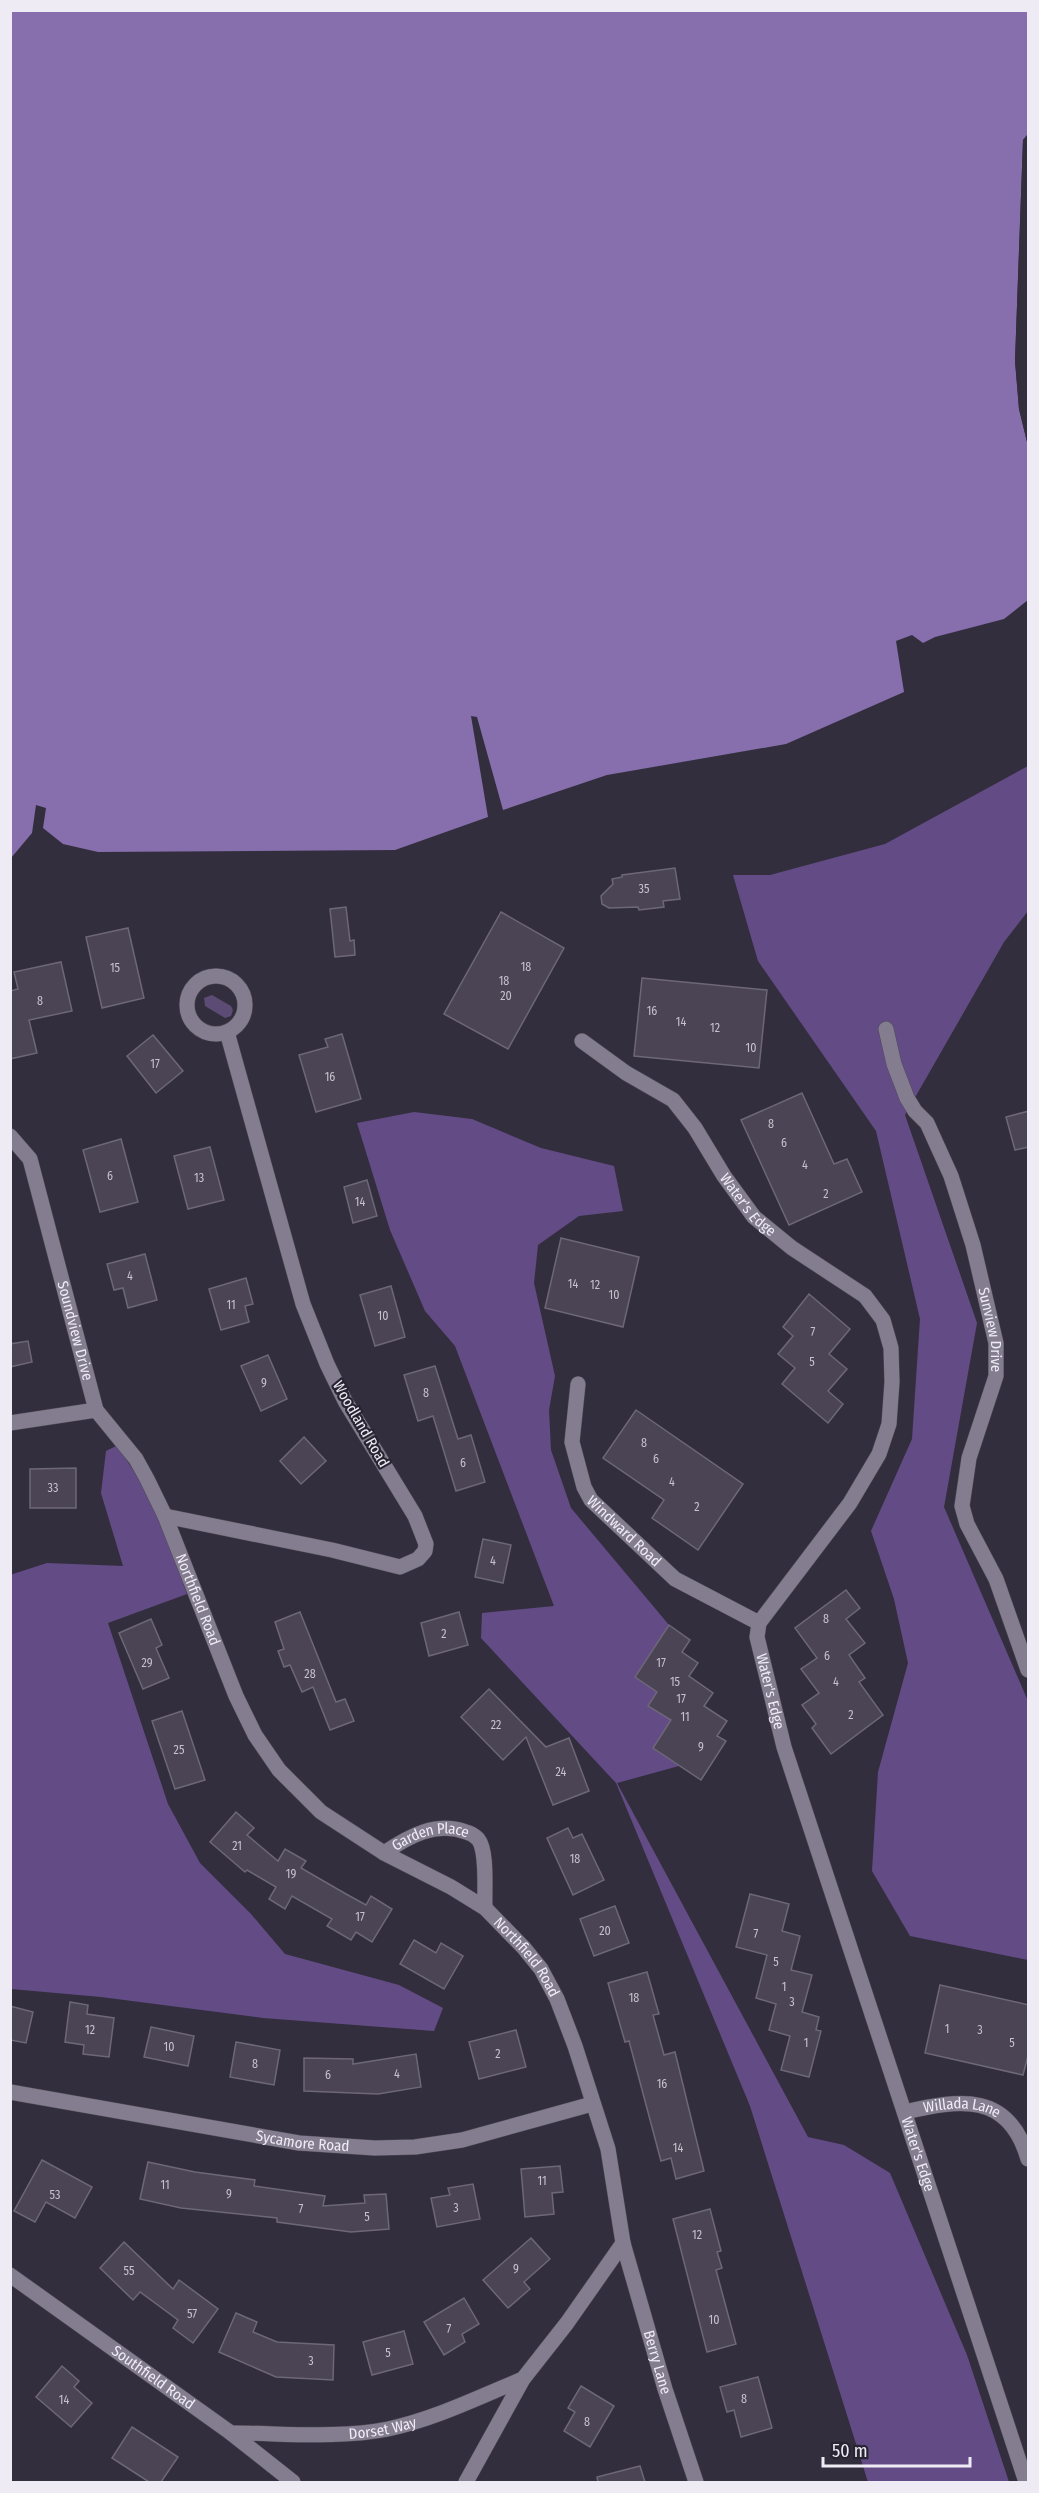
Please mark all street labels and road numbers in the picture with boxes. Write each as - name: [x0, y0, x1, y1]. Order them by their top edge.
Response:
- street label: Water's Edge: [716, 1170, 780, 1240]
- street label: Soundview Drive: [53, 1279, 97, 1382]
- street label: Sunview Drive: [974, 1286, 1005, 1372]
- street label: Woodland Road: [329, 1378, 393, 1470]
- street label: Windward Road: [583, 1492, 665, 1570]
- street label: Northfield Road: [172, 1551, 224, 1648]
- street label: Water's Edge: [752, 1652, 788, 1731]
- street label: Garden Place: [388, 1819, 472, 1855]
- street label: Northfield Road: [490, 1913, 563, 2000]
- street label: Willada Lane: [922, 2094, 1004, 2122]
- street label: Water's Edge: [897, 2115, 939, 2194]
- street label: Sycamore Road: [255, 2127, 350, 2155]
- street label: Berry Lane: [640, 2328, 675, 2396]
- street label: Southfield Road: [108, 2342, 198, 2413]
- street label: Dorset Way: [348, 2413, 419, 2443]

